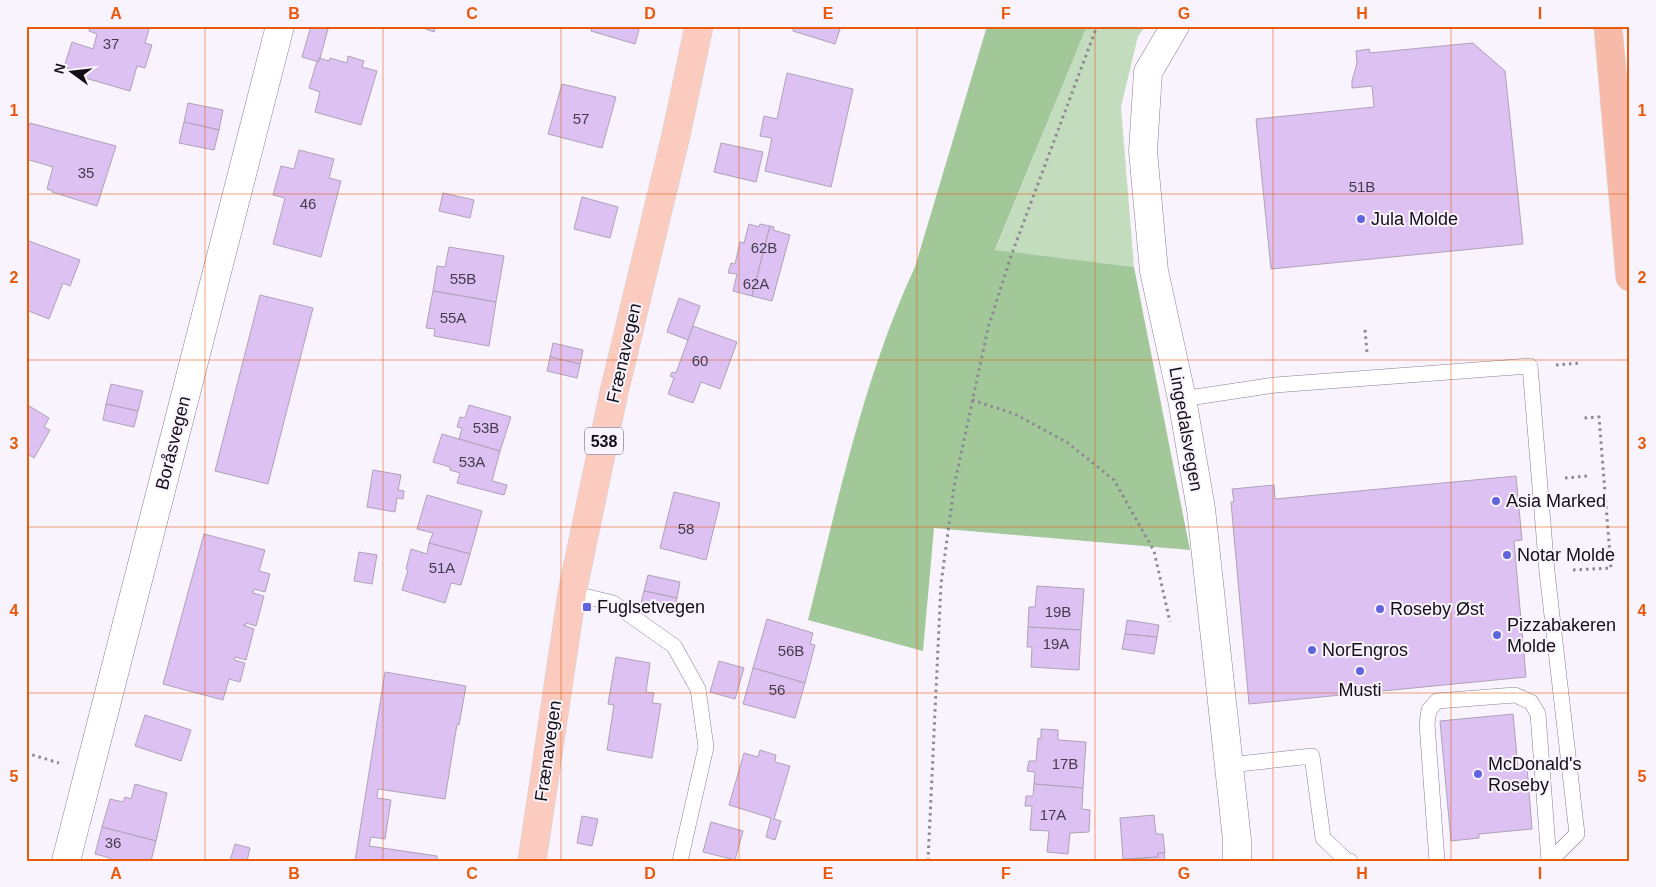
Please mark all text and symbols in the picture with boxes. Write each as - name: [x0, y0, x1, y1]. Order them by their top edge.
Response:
- text: A: [110, 5, 122, 22]
- text: B: [288, 5, 300, 22]
- text: C: [466, 5, 478, 22]
- text: D: [644, 5, 656, 22]
- text: E: [823, 5, 834, 22]
- text: F: [1001, 5, 1011, 22]
- text: G: [1178, 5, 1190, 22]
- text: H: [1356, 5, 1368, 22]
- text: I: [1538, 5, 1542, 22]
- house number: 37: [103, 35, 119, 52]
- north arrow: [48, 48, 98, 98]
- text: N: [50, 62, 68, 76]
- text: 1: [10, 102, 19, 119]
- text: 1: [1638, 102, 1647, 119]
- house number: 57: [573, 110, 589, 127]
- house number: 35: [78, 164, 94, 181]
- house number: 51B: [1349, 178, 1375, 195]
- house number: 46: [300, 195, 316, 212]
- place label: Jula Molde: [1371, 209, 1458, 229]
- marker: Jula Molde: [1355, 213, 1367, 225]
- house number: 62B: [751, 239, 777, 256]
- text: 2: [10, 269, 19, 286]
- text: 2: [1638, 269, 1647, 286]
- house number: 55B: [450, 270, 476, 287]
- house number: 62A: [743, 275, 769, 292]
- street label: Frænavegen: [603, 301, 645, 405]
- house number: 55A: [440, 309, 466, 326]
- house number: 60: [692, 352, 708, 369]
- street label: Lingedalsvegen: [1165, 365, 1207, 493]
- street label: Boråsvegen: [152, 394, 194, 492]
- house number: 53B: [473, 419, 499, 436]
- road number: 538: [585, 428, 623, 454]
- text: 3: [10, 435, 19, 452]
- text: 3: [1638, 435, 1647, 452]
- house number: 53A: [459, 453, 485, 470]
- place label: Asia Marked: [1506, 491, 1606, 511]
- marker: Asia Marked: [1490, 495, 1502, 507]
- house number: 58: [678, 520, 694, 537]
- place label: Notar Molde: [1517, 545, 1615, 565]
- marker: Notar Molde: [1501, 549, 1513, 561]
- house number: 51A: [429, 559, 455, 576]
- place label: Fuglsetvegen: [597, 597, 705, 617]
- place label: Roseby Øst: [1390, 599, 1484, 619]
- marker: Fuglsetvegen: [581, 601, 593, 613]
- text: 4: [10, 602, 19, 619]
- text: 4: [1638, 602, 1647, 619]
- house number: 19B: [1045, 603, 1071, 620]
- marker: Roseby Øst: [1374, 603, 1386, 615]
- place label: Pizzabakeren Molde: [1507, 615, 1616, 656]
- marker: Pizzabakeren Molde: [1491, 629, 1503, 641]
- house number: 19A: [1043, 635, 1069, 652]
- place label: NorEngros: [1322, 640, 1408, 660]
- house number: 56B: [778, 642, 804, 659]
- marker: NorEngros: [1306, 644, 1318, 656]
- marker: Musti: [1354, 665, 1366, 677]
- place label: Musti: [1338, 680, 1382, 700]
- house number: 56: [769, 681, 785, 698]
- street label: Frænavegen: [531, 699, 565, 803]
- place label: McDonald's Roseby: [1488, 754, 1581, 795]
- house number: 17B: [1052, 755, 1078, 772]
- text: 5: [10, 768, 19, 785]
- marker: McDonald's Roseby: [1472, 768, 1484, 780]
- text: 5: [1638, 768, 1647, 785]
- house number: 17A: [1040, 806, 1066, 823]
- house number: 36: [105, 834, 121, 851]
- text: A: [110, 865, 122, 882]
- text: B: [288, 865, 300, 882]
- text: C: [466, 865, 478, 882]
- text: D: [644, 865, 656, 882]
- text: E: [823, 865, 834, 882]
- text: F: [1001, 865, 1011, 882]
- text: G: [1178, 865, 1190, 882]
- text: H: [1356, 865, 1368, 882]
- text: I: [1538, 865, 1542, 882]

